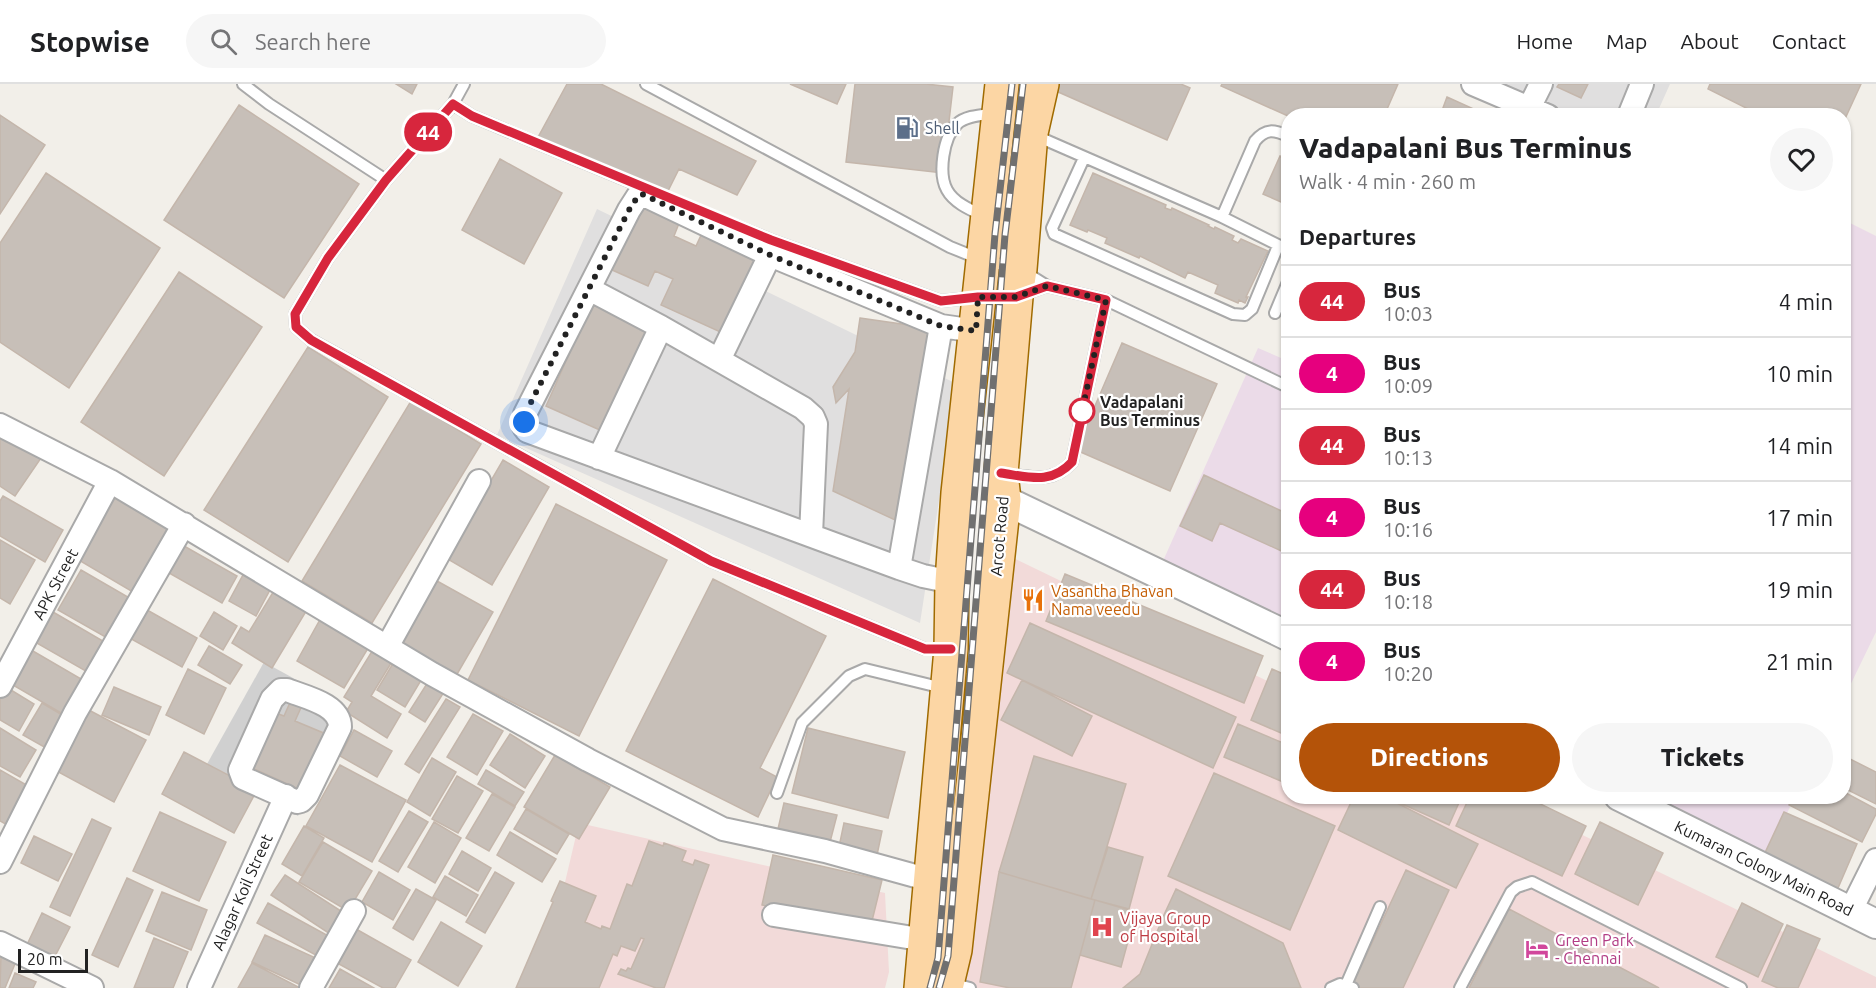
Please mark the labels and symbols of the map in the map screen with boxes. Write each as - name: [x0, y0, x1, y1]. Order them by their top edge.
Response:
- line badge: 44: [401, 112, 455, 152]
- fuel station icon: Shell: [894, 115, 920, 141]
- place label: Shell: [925, 119, 960, 137]
- place label: Vadapalani Bus Terminus: [1100, 393, 1200, 429]
- marker: Vadapalani Bus Terminus: [1069, 398, 1095, 424]
- your location: [509, 407, 539, 437]
- street label: Arcot Road: [987, 495, 1011, 577]
- street label: APK Street: [29, 545, 82, 623]
- place label: Vasantha Bhavan Nama veedu: [1051, 582, 1173, 618]
- restaurant icon: Vasantha Bhavan Nama veedu: [1020, 587, 1046, 613]
- street label: Kumaran Colony Main Road: [1672, 817, 1856, 919]
- street label: Alagar Koil Street: [208, 830, 276, 953]
- place label: Vijaya Group of Hospital: [1120, 909, 1211, 945]
- hospital icon: Vijaya Group of Hospital: [1089, 914, 1115, 940]
- place label: Green Park - Chennai: [1555, 931, 1634, 967]
- hotel icon: Green Park - Chennai: [1524, 936, 1550, 962]
- scale bar: [18, 946, 88, 974]

